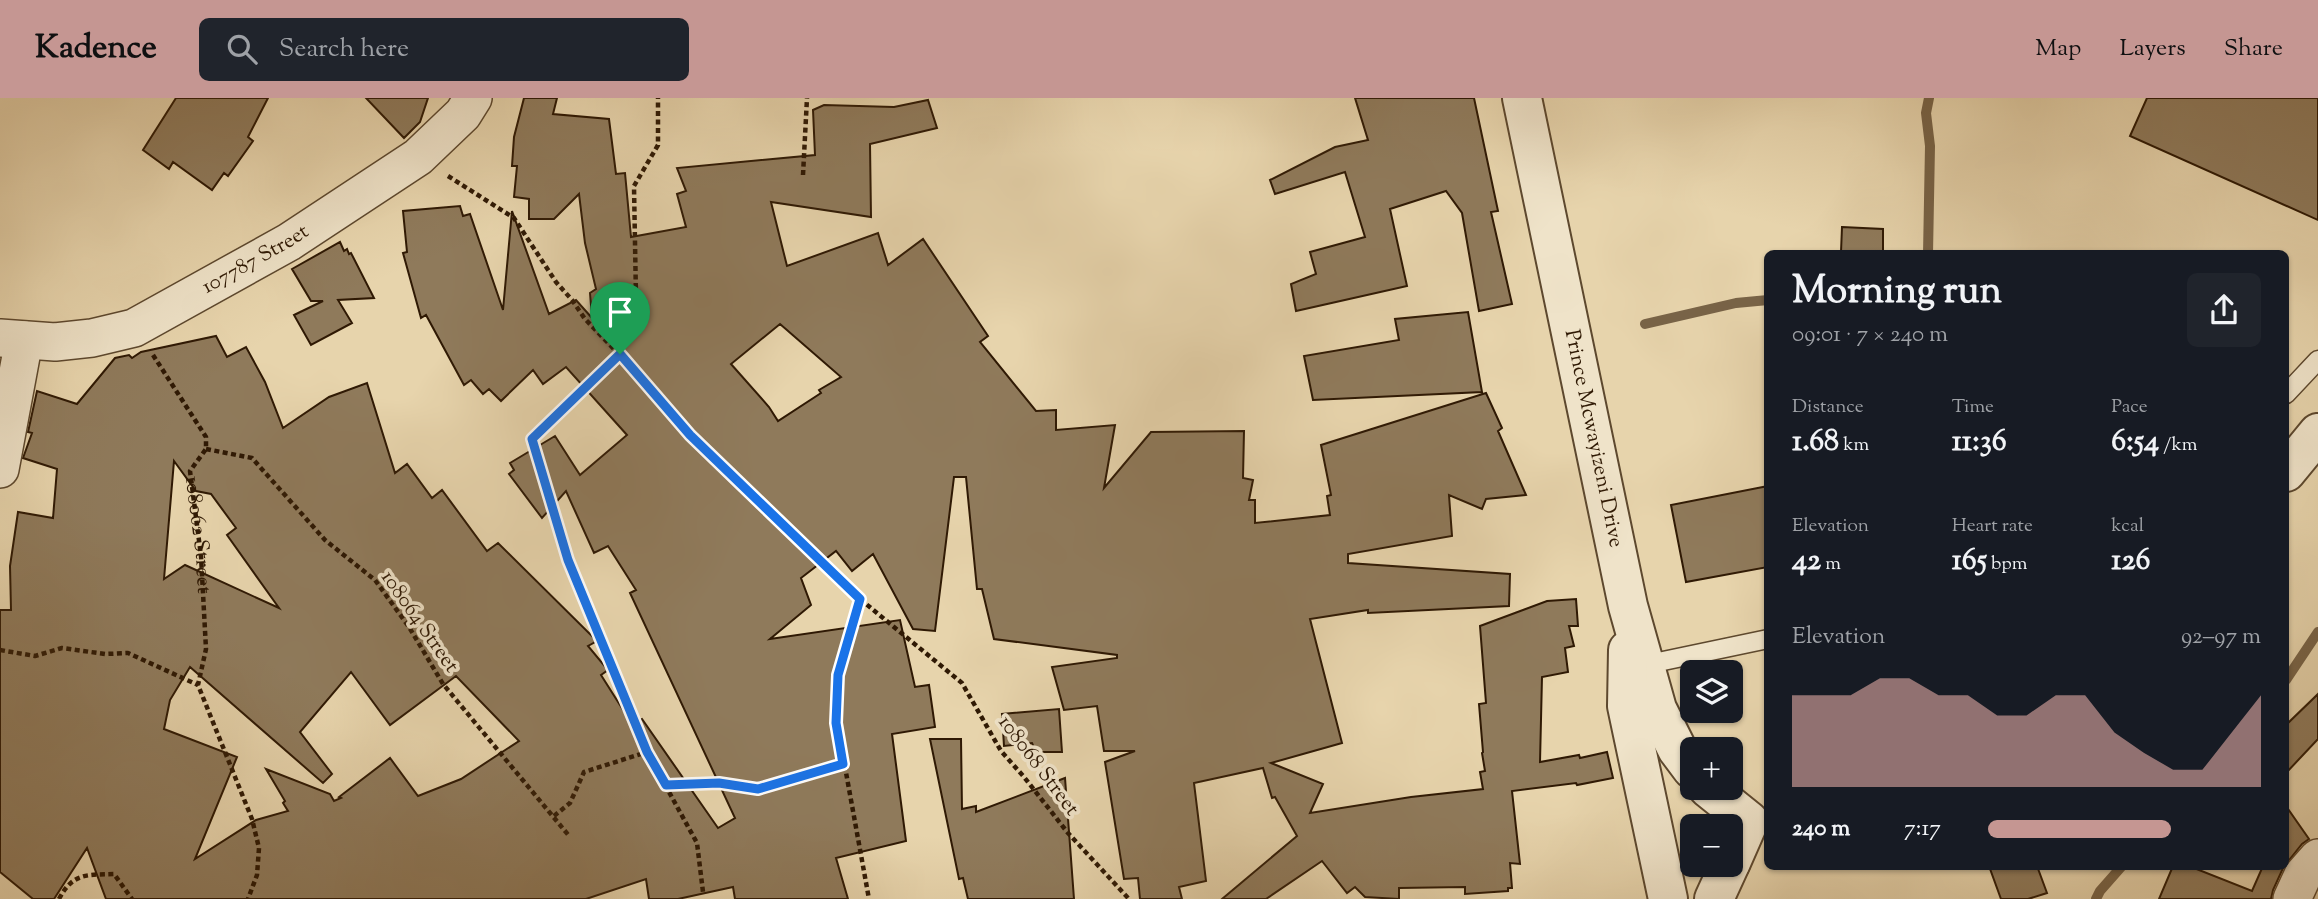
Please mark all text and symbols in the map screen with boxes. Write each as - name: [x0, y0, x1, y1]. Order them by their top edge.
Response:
- search box: [199, 18, 689, 81]
- text: Kadence: [35, 25, 157, 73]
- icon: search: [223, 30, 261, 68]
- text: Search here: [279, 31, 409, 68]
- text: Map: [2035, 32, 2081, 66]
- text: Layers: [2119, 32, 2186, 66]
- text: Share: [2224, 32, 2283, 66]
- street label: 107787 Street: [197, 218, 315, 302]
- text: Morning run: [1792, 266, 2002, 320]
- button: share: [2187, 273, 2261, 347]
- pin: [590, 282, 650, 354]
- icon: arrive: [601, 293, 639, 331]
- text: 09:01 · 7 × 240 m: [1792, 319, 1948, 352]
- street label: Prince Mcwayizeni Drive: [1556, 327, 1630, 550]
- text: Distance: [1792, 394, 1864, 421]
- text: Time: [1952, 394, 1994, 421]
- text: Pace: [2111, 394, 2148, 421]
- text: 1.68: [1792, 421, 1839, 464]
- text: 11:36: [1952, 421, 2007, 464]
- text: 6:54: [2111, 421, 2159, 464]
- text: km: [1839, 432, 1869, 459]
- text: /km: [2159, 432, 2198, 459]
- street label: 108062 Street: [176, 474, 218, 594]
- text: Elevation: [1792, 513, 1869, 540]
- text: Heart rate: [1952, 513, 2033, 540]
- text: kcal: [2111, 513, 2144, 540]
- text: 42: [1792, 540, 1821, 583]
- text: 165: [1952, 540, 1987, 583]
- text: 126: [2111, 540, 2150, 583]
- text: m: [1821, 551, 1841, 578]
- text: bpm: [1987, 551, 2028, 578]
- street label: 108064 Street: [373, 565, 465, 679]
- text: Elevation: [1792, 621, 1885, 654]
- text: 92–97 m: [2181, 621, 2261, 654]
- map controls: [1680, 660, 1743, 877]
- button: layers: [1680, 660, 1743, 723]
- street label: 108068 Street: [990, 709, 1086, 823]
- button: +: [1680, 737, 1743, 800]
- text: 240 m: [1792, 813, 1850, 846]
- text: 7:17: [1904, 813, 1941, 846]
- button: −: [1680, 814, 1743, 877]

